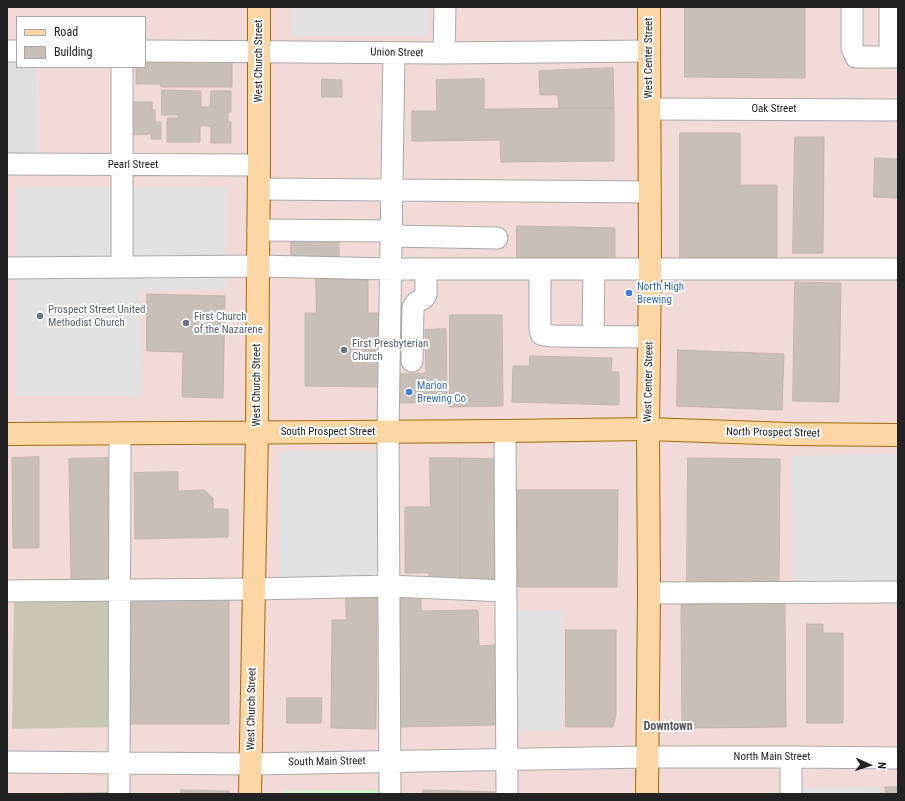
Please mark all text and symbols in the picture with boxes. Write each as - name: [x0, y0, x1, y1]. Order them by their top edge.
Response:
- legend: [16, 16, 146, 68]
- street label: West Center Street: [642, 18, 656, 98]
- street label: West Church Street: [252, 20, 266, 102]
- text: Road: [54, 25, 78, 39]
- text: Building: [54, 45, 92, 59]
- street label: Union Street: [370, 46, 424, 60]
- street label: Oak Street: [751, 102, 797, 116]
- street label: Pearl Street: [108, 158, 158, 172]
- place label: North High Brewing: [637, 280, 684, 306]
- marker: North High Brewing: [624, 288, 634, 298]
- place label: Prospect Street United Methodist Church: [48, 303, 146, 329]
- place label: First Church of the Nazarene: [194, 310, 263, 336]
- marker: Prospect Street United Methodist Church: [35, 311, 45, 321]
- marker: First Church of the Nazarene: [181, 318, 191, 328]
- place label: First Presbyterian Church: [352, 337, 428, 363]
- street label: West Center Street: [642, 341, 656, 423]
- street label: West Church Street: [250, 344, 264, 426]
- marker: First Presbyterian Church: [339, 345, 349, 355]
- place label: Marion Brewing Co: [417, 379, 466, 405]
- marker: Marion Brewing Co: [404, 387, 414, 397]
- street label: South Prospect Street: [281, 425, 375, 439]
- street label: North Prospect Street: [726, 426, 820, 440]
- street label: West Church Street: [245, 667, 259, 751]
- district label: Downtown: [643, 720, 693, 734]
- north arrow: [849, 745, 889, 785]
- street label: North Main Street: [734, 750, 810, 764]
- street label: South Main Street: [288, 755, 366, 769]
- text: N: [875, 762, 888, 769]

